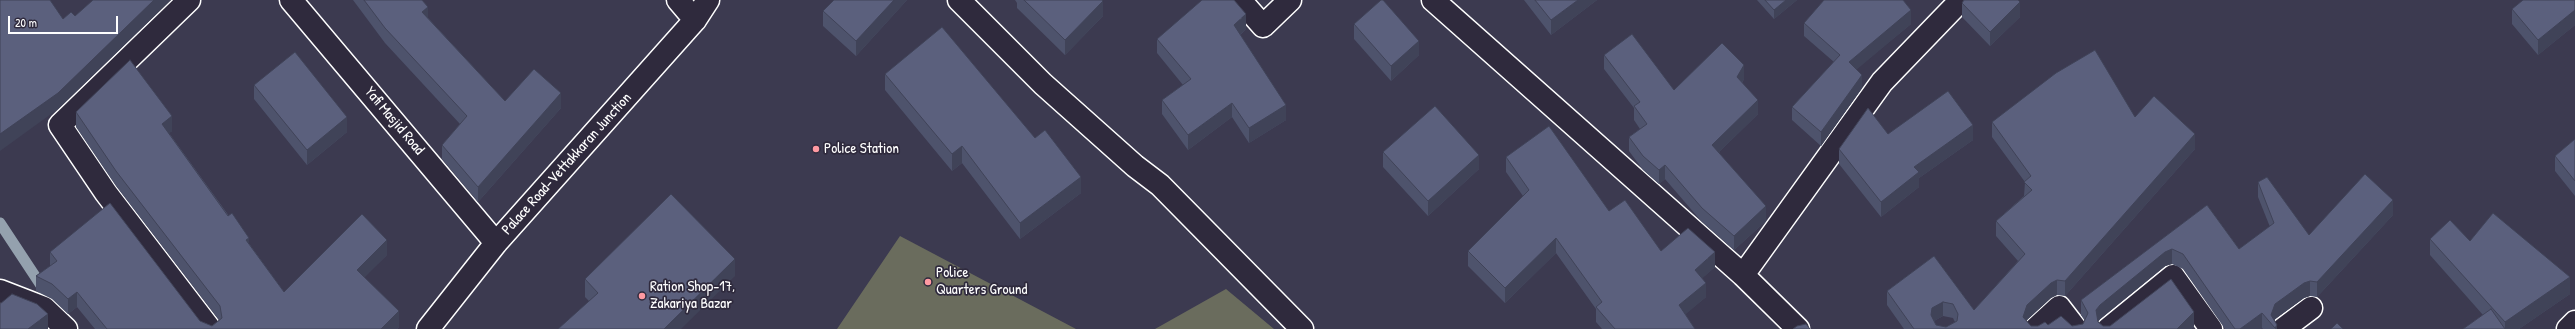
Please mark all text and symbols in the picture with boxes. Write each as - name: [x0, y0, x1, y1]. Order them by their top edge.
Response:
- scale bar: [10, 8, 120, 34]
- text: 20 m: [15, 14, 37, 31]
- street label: Yafi Masjid Road: [360, 83, 428, 159]
- street label: Palace Road-Vettakkaran Junction: [498, 89, 636, 239]
- place label: Police Station: [824, 140, 899, 158]
- marker: Police Station: [811, 144, 821, 154]
- place label: Police Quarters Ground: [936, 264, 1027, 299]
- marker: Police Quarters Ground: [923, 277, 933, 287]
- place label: Ration Shop-17, Zakariya Bazar: [650, 278, 735, 313]
- marker: Ration Shop-17, Zakariya Bazar: [637, 291, 647, 301]

